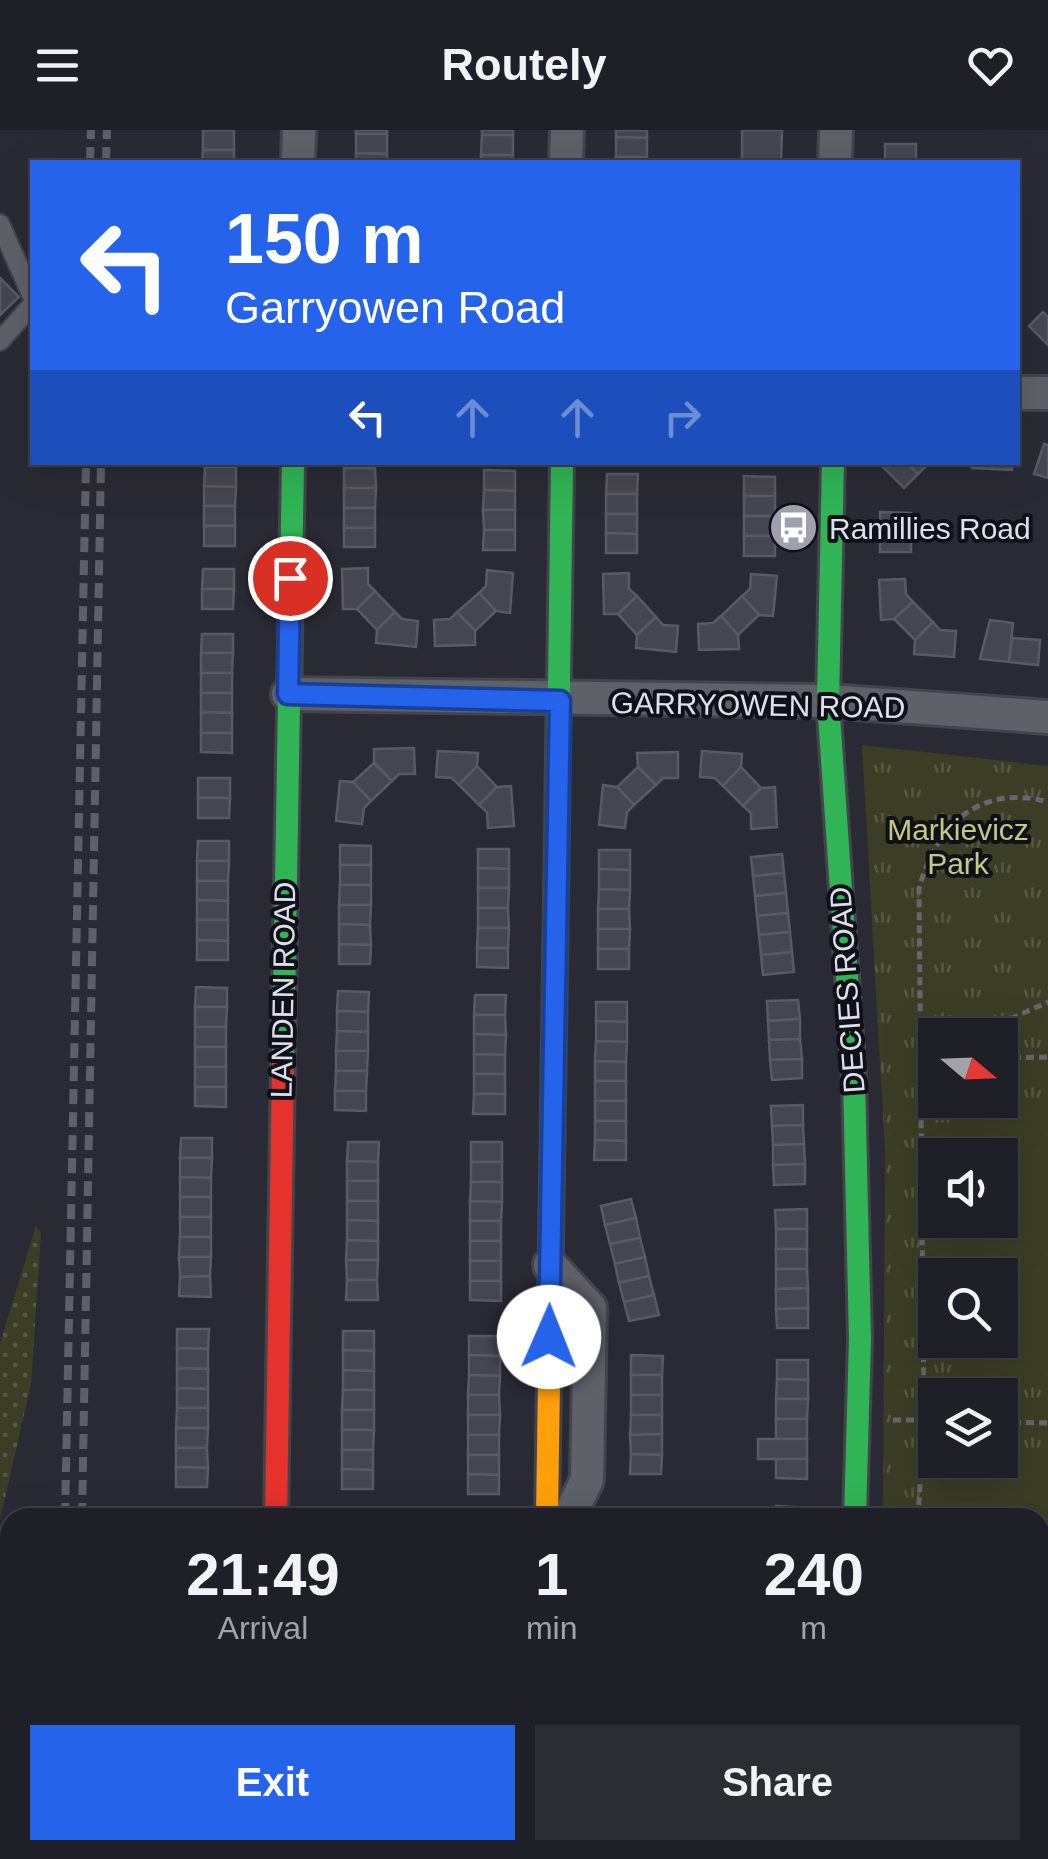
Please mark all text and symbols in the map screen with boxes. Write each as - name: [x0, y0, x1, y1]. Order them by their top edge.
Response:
- icon: menu: [30, 38, 85, 93]
- icon: heart: [963, 38, 1018, 93]
- text: Routely: [441, 39, 607, 90]
- icon: left: [60, 200, 190, 330]
- text: 150 m: [225, 200, 423, 278]
- text: Garryowen Road: [225, 282, 565, 333]
- icon: left: [340, 390, 395, 445]
- icon: ahead: [445, 390, 500, 445]
- icon: ahead: [550, 390, 605, 445]
- icon: right: [655, 390, 710, 445]
- bus stop icon: Ramillies Road: [768, 502, 820, 554]
- place label: Ramillies Road: [829, 512, 1031, 545]
- pin: [248, 536, 333, 621]
- icon: arrive: [263, 551, 318, 606]
- street label: GARRYOWEN ROAD: [610, 686, 906, 724]
- park label: Markievicz Park: [887, 813, 1029, 880]
- street label: LANDEN ROAD: [265, 881, 301, 1099]
- street label: DECIES ROAD: [823, 886, 871, 1094]
- north arrow: [918, 1018, 1018, 1118]
- map controls: [918, 1018, 1018, 1478]
- button: sound: [918, 1138, 1018, 1238]
- button: search: [918, 1258, 1018, 1358]
- position arrow: [497, 1285, 601, 1389]
- button: layers: [918, 1378, 1018, 1478]
- text: 21:49: [186, 1541, 340, 1608]
- text: 1: [535, 1541, 568, 1608]
- text: 240: [764, 1541, 864, 1608]
- text: Arrival: [218, 1610, 308, 1646]
- text: min: [526, 1610, 577, 1646]
- text: m: [800, 1610, 827, 1646]
- button: Exit: [30, 1725, 515, 1840]
- button: Share: [535, 1725, 1020, 1840]

